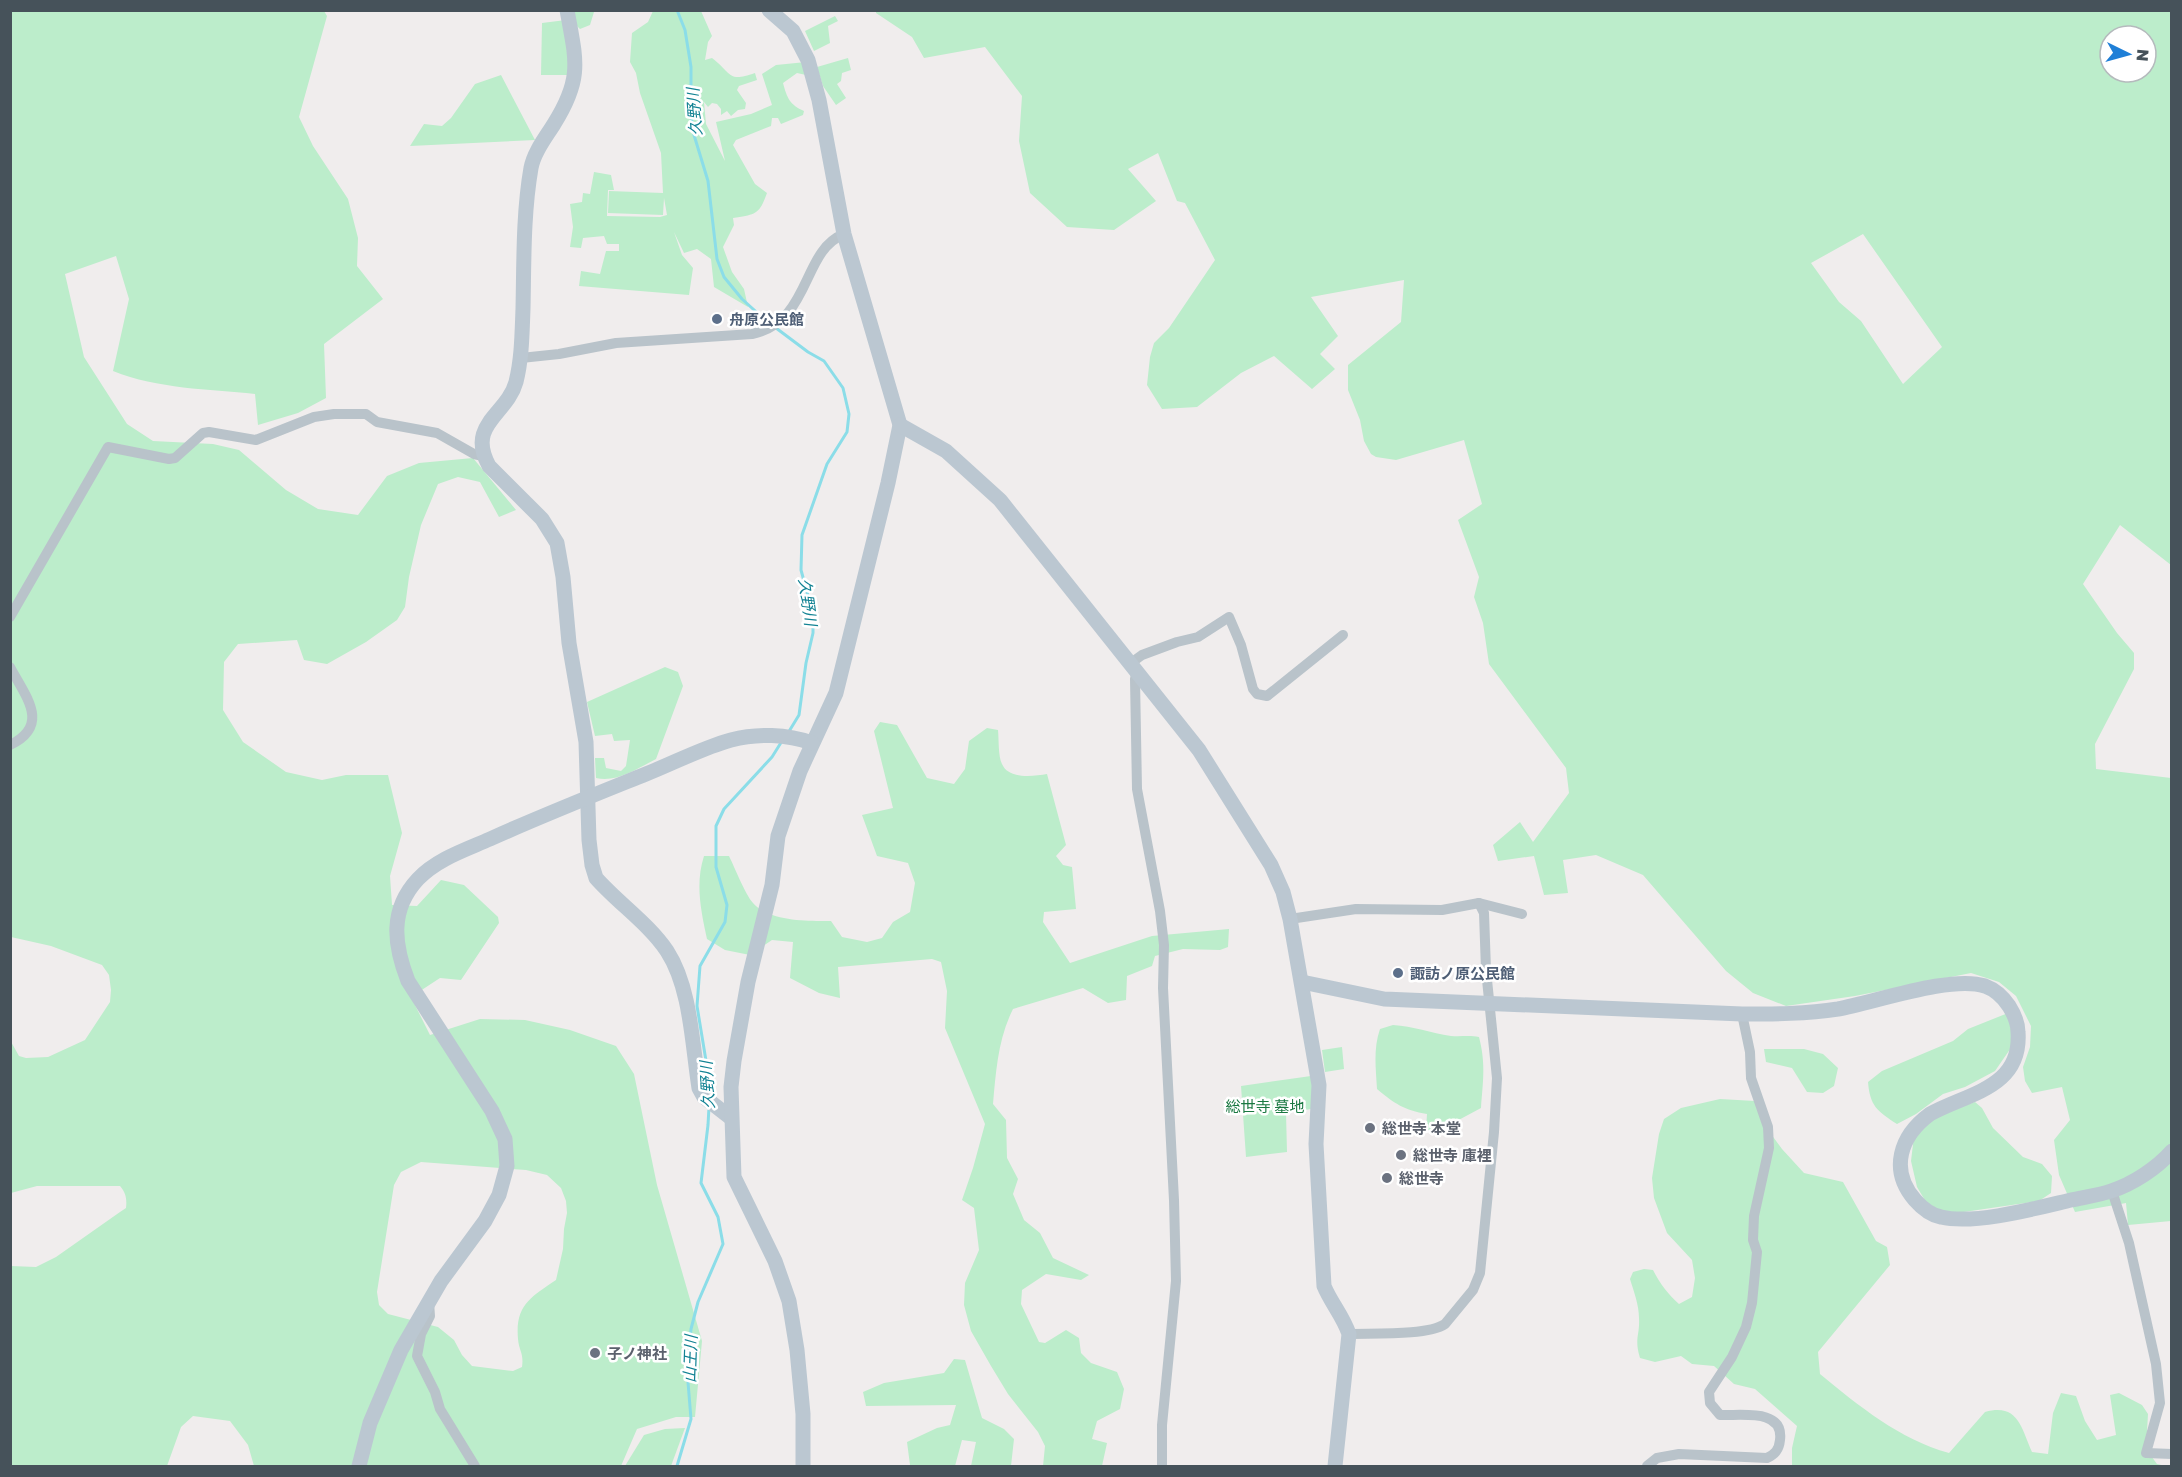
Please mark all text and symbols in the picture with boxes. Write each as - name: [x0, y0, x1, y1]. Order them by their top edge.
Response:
- north arrow: [2098, 24, 2158, 84]
- text: N: [2132, 48, 2153, 62]
- water label: 久野川: [682, 85, 706, 137]
- place label: 舟原公民館: [729, 310, 804, 328]
- marker: 舟原公民館: [710, 312, 724, 326]
- water label: 久野川: [795, 577, 822, 629]
- place label: 諏訪ノ原公民館: [1410, 964, 1515, 982]
- marker: 諏訪ノ原公民館: [1391, 966, 1405, 980]
- water label: 久野川: [696, 1059, 718, 1109]
- park label: 総世寺 墓地: [1226, 1097, 1304, 1115]
- place label: 総世寺 本堂: [1382, 1119, 1461, 1137]
- marker: 総世寺 本堂: [1363, 1121, 1377, 1135]
- place label: 総世寺 庫裡: [1413, 1146, 1492, 1164]
- marker: 総世寺 庫裡: [1394, 1148, 1408, 1162]
- place label: 総世寺: [1399, 1169, 1444, 1187]
- marker: 総世寺: [1380, 1171, 1394, 1185]
- water label: 山王川: [679, 1333, 701, 1383]
- place label: 子ノ神社: [607, 1344, 667, 1362]
- marker: 子ノ神社: [588, 1346, 602, 1360]

